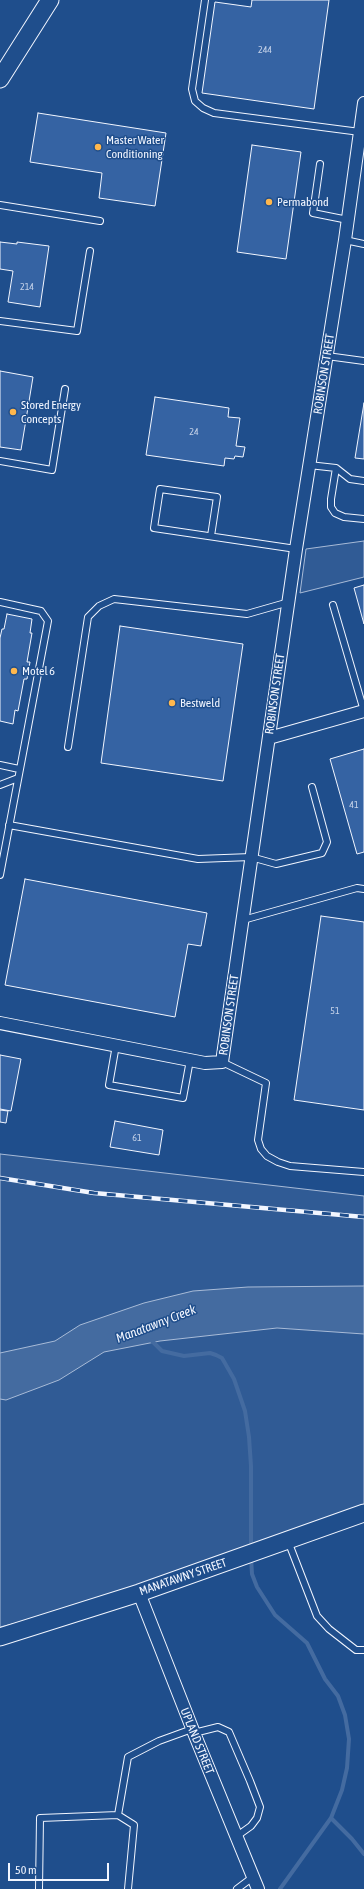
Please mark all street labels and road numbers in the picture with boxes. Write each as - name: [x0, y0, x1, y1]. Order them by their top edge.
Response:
- street label: ROBINSON STREET: [311, 333, 337, 415]
- street label: ROBINSON STREET: [262, 653, 288, 735]
- street label: ROBINSON STREET: [216, 974, 242, 1056]
- street label: MANATAWNY STREET: [137, 1555, 229, 1599]
- street label: UPLAND STREET: [177, 1706, 217, 1776]

